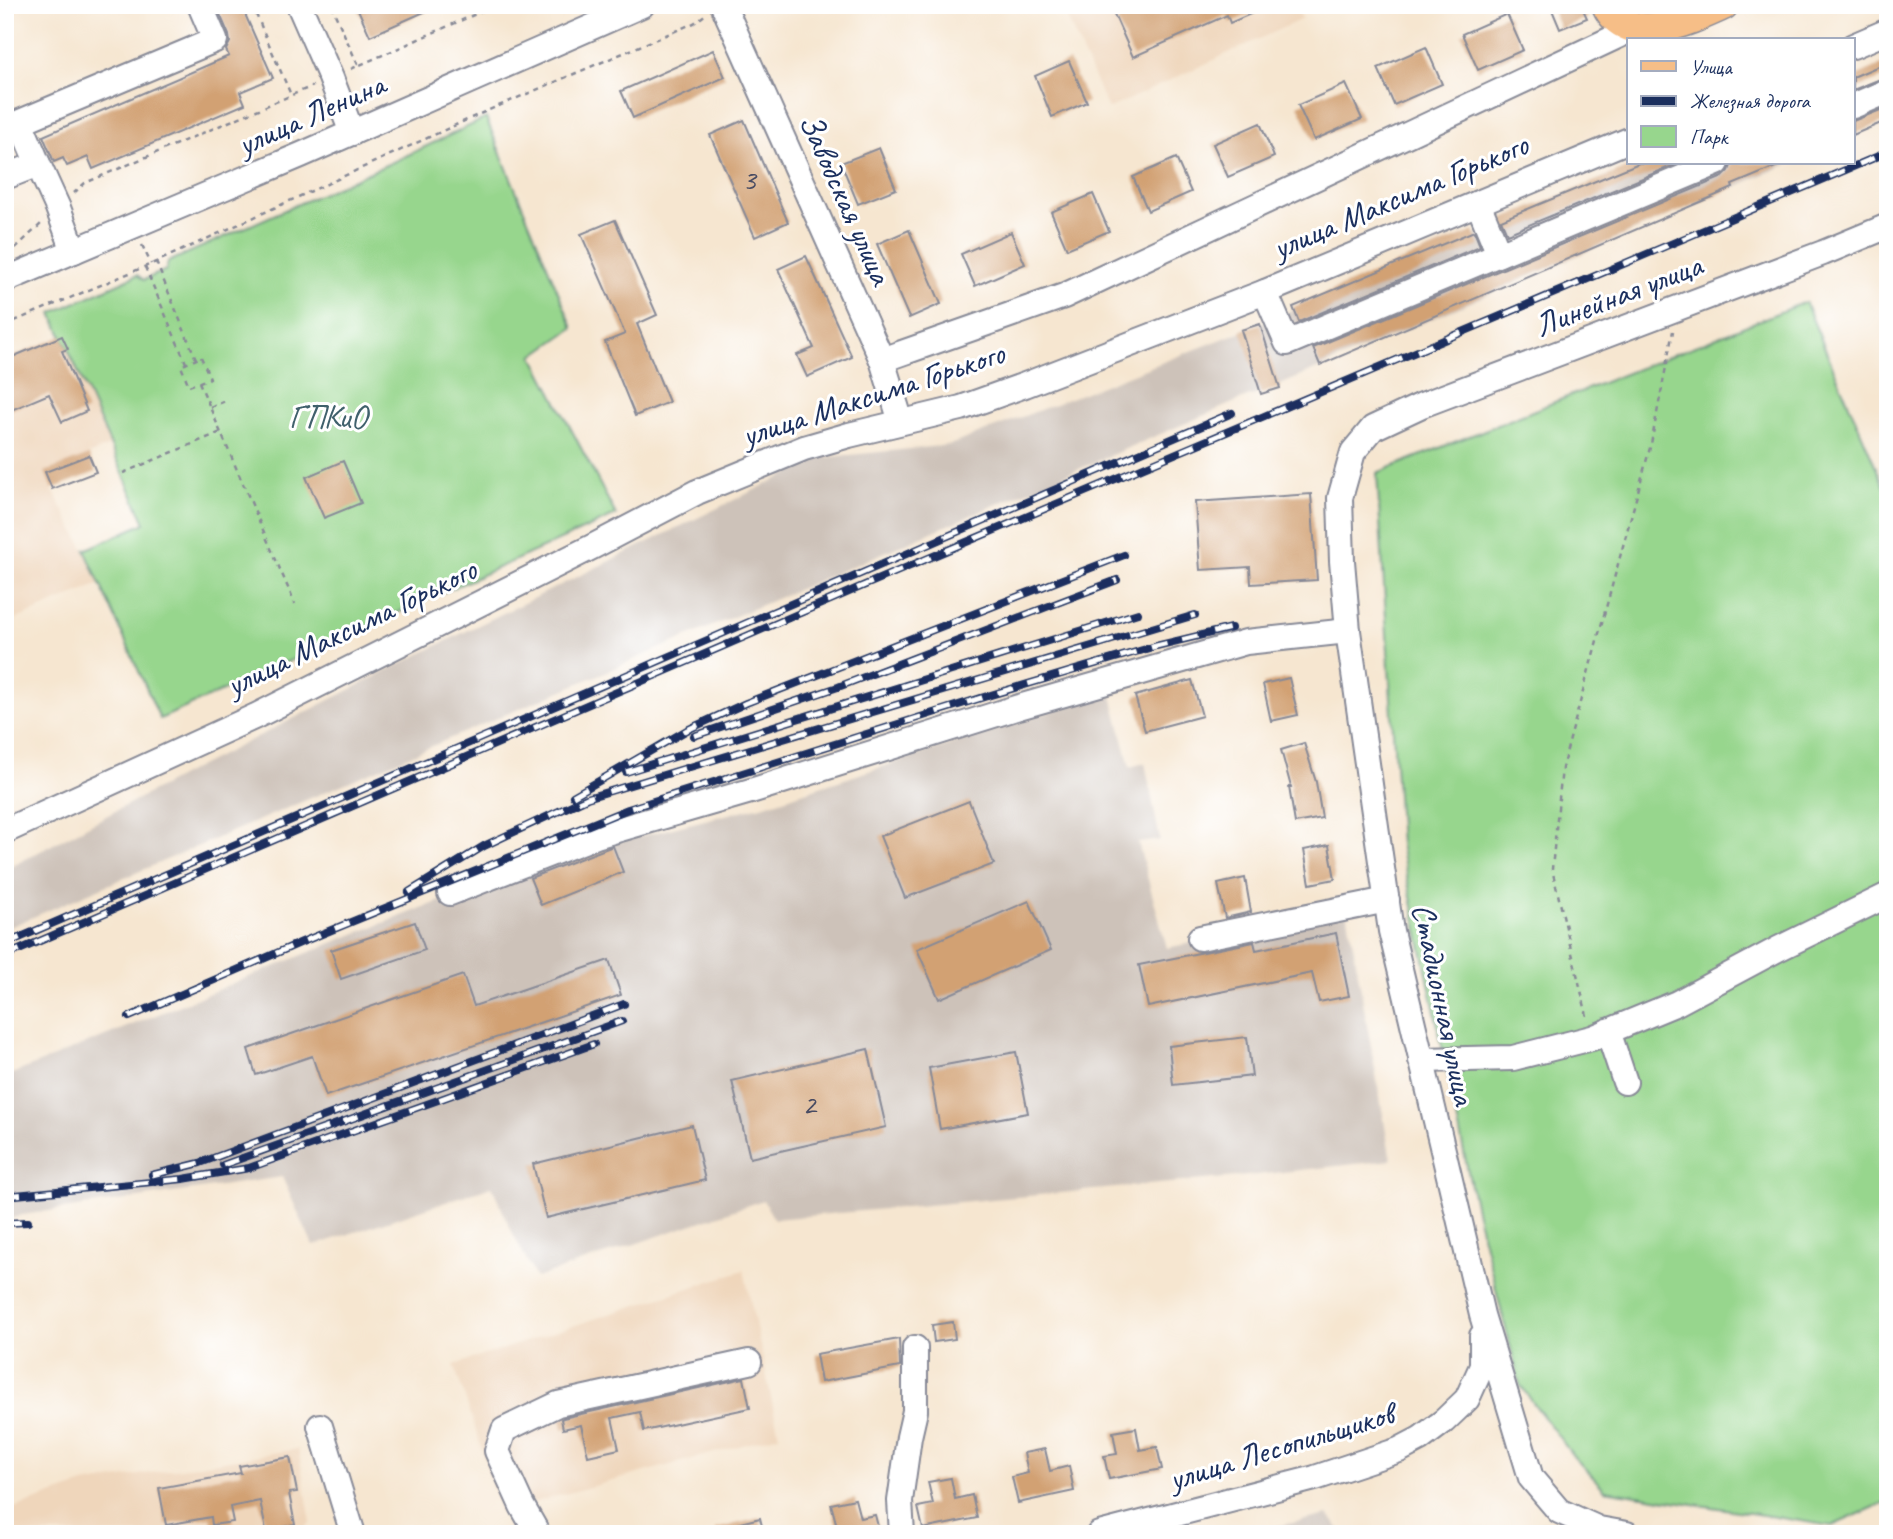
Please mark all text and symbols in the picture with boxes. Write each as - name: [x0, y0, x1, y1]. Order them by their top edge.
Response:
- legend: [1627, 38, 1854, 164]
- text: Улица: [1690, 54, 1733, 80]
- street label: улица Ленина: [229, 62, 393, 166]
- text: Железная дорога: [1690, 88, 1811, 114]
- street label: Заводская улица: [790, 107, 903, 293]
- street label: улица Максима Горького: [1264, 123, 1535, 270]
- text: Парк: [1690, 124, 1730, 150]
- house number: 3: [742, 160, 758, 198]
- street label: Линейная улица: [1528, 243, 1709, 346]
- street label: улица Максима Горького: [735, 331, 1011, 457]
- park label: ГПКиО: [289, 396, 371, 438]
- street label: улица Максима Горького: [217, 548, 484, 707]
- street label: Стадионная улица: [1402, 900, 1486, 1110]
- house number: 2: [802, 1085, 818, 1123]
- street label: улица Лесопильщиков: [1162, 1390, 1404, 1501]

